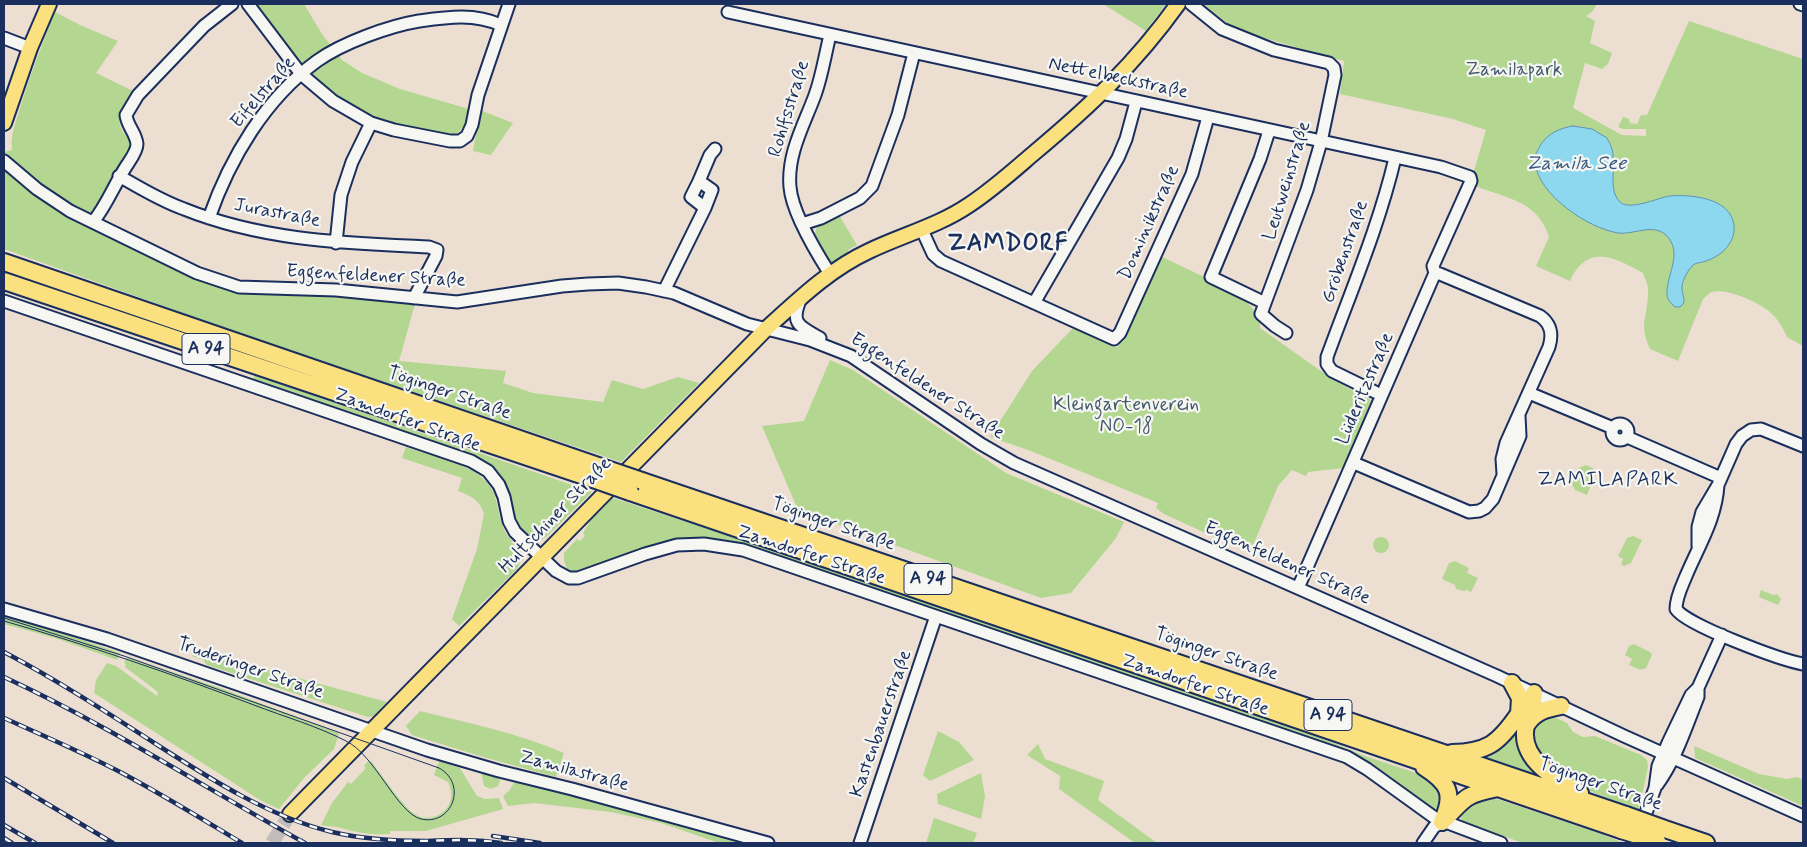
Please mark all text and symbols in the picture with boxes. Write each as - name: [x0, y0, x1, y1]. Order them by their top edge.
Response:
- street label: Eifelstraße: [227, 52, 301, 134]
- street label: Nettelbeckstraße: [1046, 53, 1190, 105]
- street label: Rohlfsstraße: [765, 58, 815, 160]
- park label: Zamilapark: [1466, 60, 1562, 82]
- street label: Leutweinstraße: [1259, 119, 1317, 243]
- water label: Zamila See: [1526, 153, 1626, 177]
- street label: Dominikstraße: [1115, 162, 1185, 284]
- street label: Jurastraße: [232, 194, 322, 234]
- street label: Gröbenstraße: [1318, 198, 1374, 306]
- district label: ZAMDORF: [945, 231, 1071, 259]
- street label: Eggenfeldener Straße: [286, 261, 466, 293]
- street label: Eggenfeldener Straße: [846, 329, 1008, 445]
- street label: Lüderitzstraße: [1332, 329, 1400, 449]
- road number: A 94: [182, 334, 230, 364]
- street label: Töginger Straße: [384, 362, 514, 426]
- street label: Zamdorfer Straße: [330, 384, 484, 458]
- park label: Kleingartenverein NO-18: [1053, 395, 1199, 439]
- street label: Hultschiner Straße: [495, 453, 617, 579]
- district label: ZAMILAPARK: [1537, 469, 1679, 493]
- street label: Töginger Straße: [768, 493, 898, 557]
- street label: Eggenfeldener Straße: [1200, 517, 1374, 611]
- street label: Zamdorfer Straße: [734, 521, 888, 591]
- road number: A 94: [904, 564, 952, 594]
- street label: Töginger Straße: [1151, 623, 1281, 687]
- street label: Truderinger Straße: [174, 633, 326, 705]
- street label: Kastenbauerstraße: [846, 647, 918, 801]
- street label: Zamdorfer Straße: [1118, 650, 1272, 722]
- road number: A 94: [1304, 700, 1352, 730]
- street label: Zamilastraße: [517, 746, 631, 798]
- street label: Töginger Straße: [1535, 753, 1665, 817]

